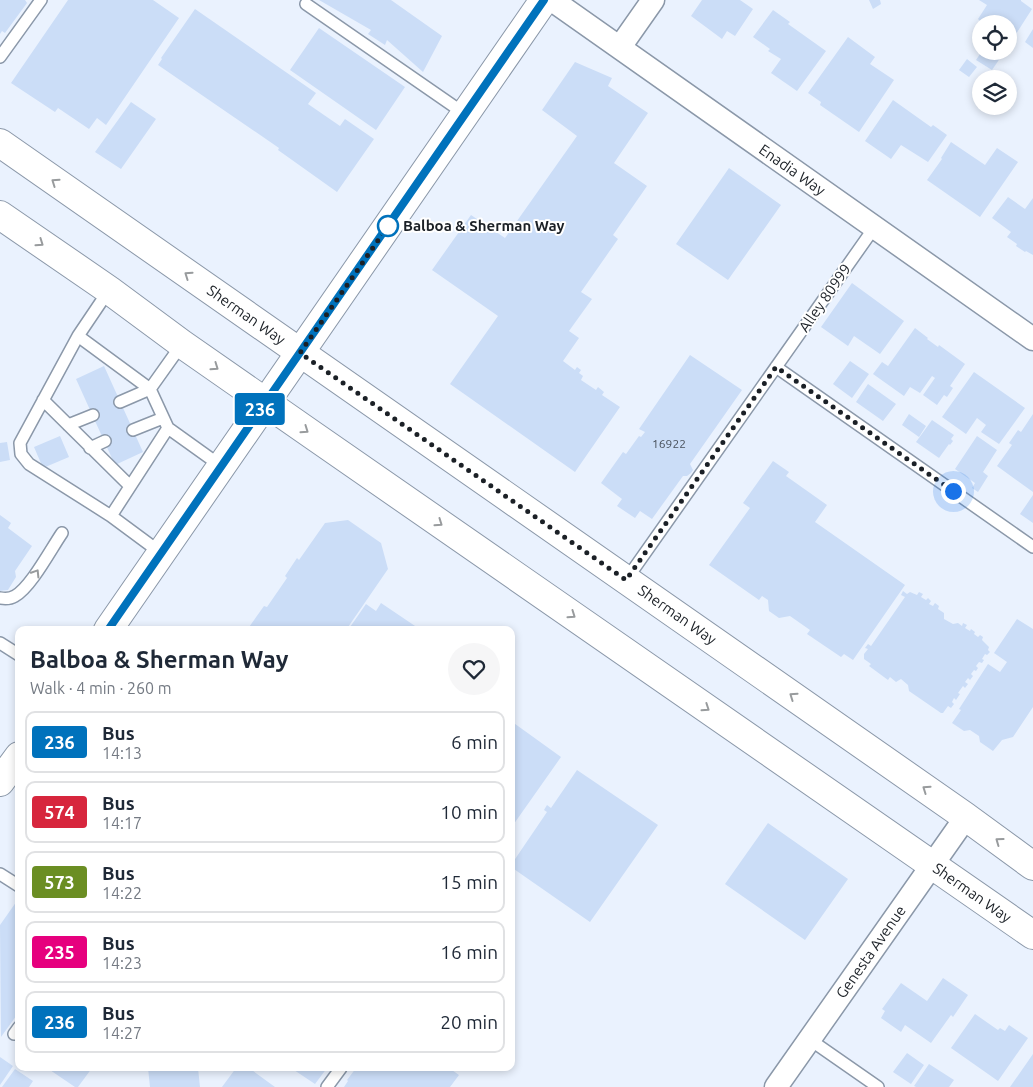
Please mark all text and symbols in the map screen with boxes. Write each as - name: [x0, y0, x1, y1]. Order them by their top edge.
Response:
- map controls: [972, 15, 1017, 115]
- button: locate: [972, 15, 1017, 60]
- button: layers: [972, 70, 1017, 115]
- street label: Enadia Way: [756, 141, 829, 199]
- one-way arrow: [51, 179, 61, 188]
- marker: Balboa & Sherman Way: [377, 215, 399, 237]
- place label: Balboa & Sherman Way: [403, 217, 565, 234]
- one-way arrow: [34, 237, 44, 246]
- street label: Alley 80999: [795, 261, 854, 335]
- one-way arrow: [184, 272, 194, 281]
- street label: Sherman Way: [204, 281, 289, 348]
- one-way arrow: [210, 361, 219, 370]
- line badge: 236: [231, 393, 289, 425]
- text: 236: [245, 399, 275, 419]
- one-way arrow: [299, 424, 309, 433]
- house number: 16922: [652, 437, 686, 450]
- your location: [941, 479, 966, 504]
- one-way arrow: [433, 517, 443, 526]
- one-way arrow: [29, 569, 39, 578]
- street label: Sherman Way: [635, 581, 720, 648]
- one-way arrow: [567, 609, 576, 618]
- button: heart: [448, 643, 500, 695]
- text: Balboa & Sherman Way: [30, 646, 288, 673]
- text: Walk · 4 min · 260 m: [30, 679, 172, 697]
- one-way arrow: [789, 693, 798, 702]
- one-way arrow: [700, 702, 710, 711]
- text: Bus: [102, 722, 135, 744]
- text: 6 min: [451, 731, 498, 753]
- text: 236: [44, 732, 75, 752]
- text: 14:13: [102, 744, 142, 762]
- one-way arrow: [922, 786, 932, 795]
- text: Bus: [102, 792, 135, 814]
- text: 10 min: [440, 801, 498, 823]
- text: 574: [44, 802, 75, 822]
- text: 14:17: [102, 814, 142, 832]
- one-way arrow: [996, 838, 1005, 847]
- street label: Sherman Way: [930, 859, 1015, 926]
- text: Bus: [102, 862, 135, 884]
- text: 15 min: [440, 871, 498, 893]
- text: 573: [44, 872, 75, 892]
- text: 14:22: [102, 884, 142, 902]
- street label: Genesta Avenue: [832, 902, 909, 1001]
- text: Bus: [102, 932, 135, 954]
- text: 16 min: [440, 941, 498, 963]
- text: 235: [44, 942, 75, 962]
- text: 14:23: [102, 954, 142, 972]
- text: Bus: [102, 1002, 135, 1024]
- text: 20 min: [440, 1011, 498, 1033]
- text: 236: [44, 1012, 75, 1032]
- text: 14:27: [102, 1024, 142, 1042]

